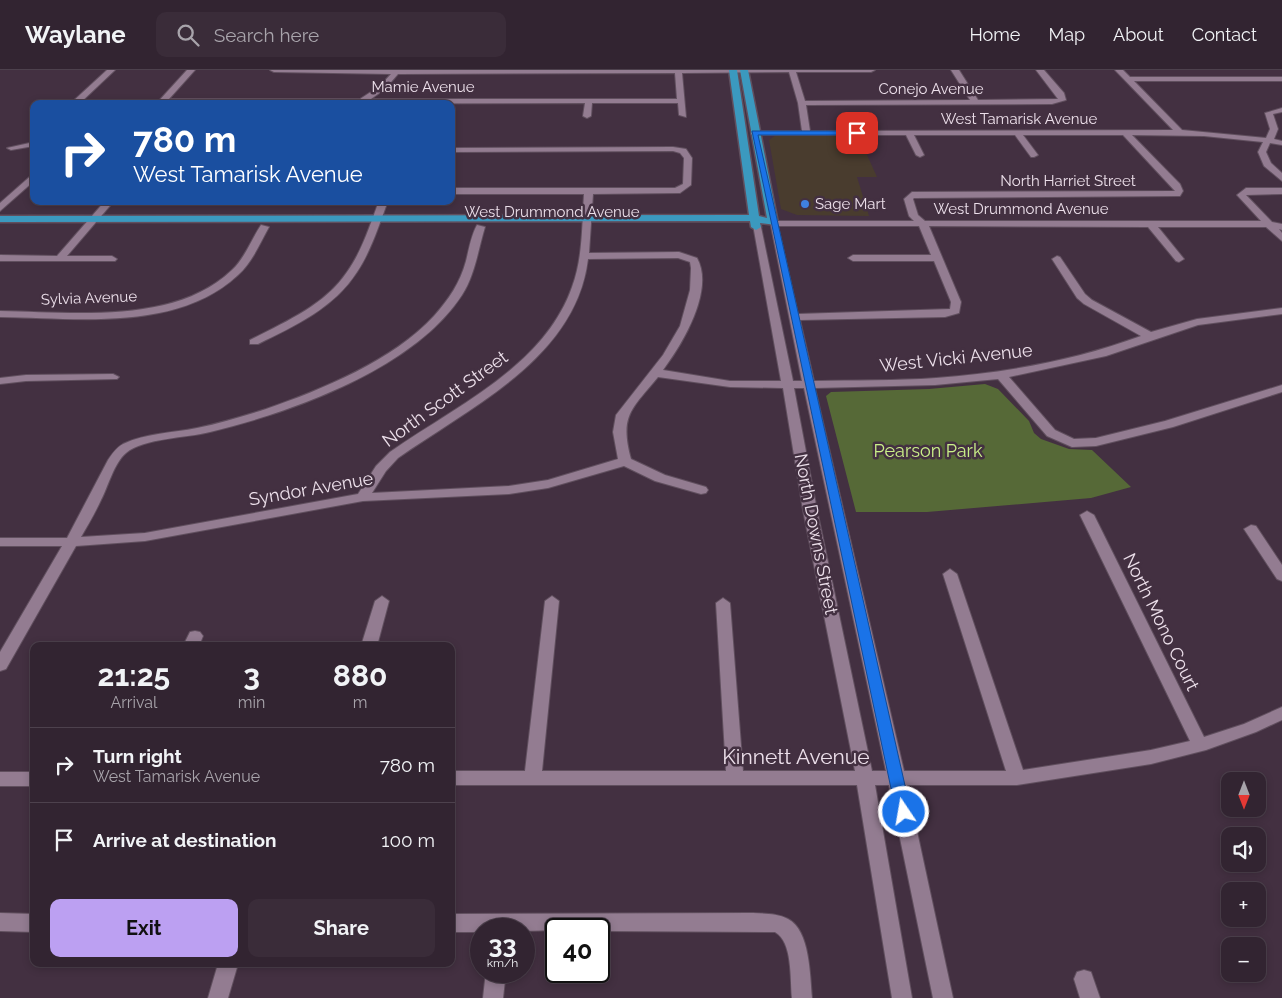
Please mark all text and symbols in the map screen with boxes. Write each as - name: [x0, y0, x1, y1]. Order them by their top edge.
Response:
- search box: [156, 12, 506, 57]
- text: Waylane: [25, 20, 126, 49]
- icon: search: [174, 21, 202, 49]
- text: Search here: [214, 24, 319, 46]
- text: Home: [969, 24, 1020, 45]
- text: Map: [1048, 24, 1085, 45]
- text: About: [1113, 24, 1164, 45]
- text: Contact: [1192, 24, 1257, 45]
- street label: Mamie Avenue: [371, 78, 475, 96]
- street label: Conejo Avenue: [878, 80, 984, 98]
- street label: West Tamarisk Avenue: [941, 110, 1097, 128]
- pin: [836, 112, 878, 154]
- text: 780 m: [133, 119, 236, 160]
- icon: arrive: [843, 119, 871, 147]
- icon: right: [50, 120, 115, 185]
- text: West Tamarisk Avenue: [133, 161, 363, 187]
- street label: North Harriet Street: [1000, 172, 1136, 190]
- place label: Sage Mart: [815, 195, 886, 213]
- marker: Sage Mart: [799, 198, 811, 210]
- street label: West Drummond Avenue: [933, 200, 1109, 218]
- street label: West Drummond Avenue: [464, 203, 640, 221]
- street label: Sylvia Avenue: [41, 287, 138, 309]
- street label: West Vicki Avenue: [878, 339, 1034, 376]
- street label: North Scott Street: [378, 346, 511, 451]
- park label: Pearson Park: [874, 440, 983, 461]
- street label: North Downs Street: [791, 452, 842, 616]
- street label: Syndor Avenue: [247, 467, 375, 510]
- street label: North Mono Court: [1119, 550, 1204, 694]
- text: 21:25: [98, 658, 170, 693]
- text: 3: [243, 658, 260, 693]
- text: 880: [333, 658, 387, 693]
- text: Arrival: [110, 693, 157, 712]
- text: min: [238, 693, 265, 712]
- text: m: [353, 693, 367, 712]
- street label: Kinnett Avenue: [722, 744, 870, 769]
- text: Turn right: [93, 745, 182, 767]
- icon: right: [50, 751, 78, 779]
- text: 780 m: [380, 754, 435, 776]
- text: West Tamarisk Avenue: [93, 767, 260, 786]
- north arrow: [1221, 772, 1266, 818]
- map controls: [1221, 772, 1266, 982]
- position arrow: [877, 785, 929, 837]
- icon: arrive: [50, 826, 78, 854]
- button: sound: [1221, 827, 1266, 872]
- text: Arrive at destination: [93, 829, 277, 851]
- text: 100 m: [381, 829, 435, 851]
- button: +: [1221, 882, 1266, 927]
- button: Exit: [50, 899, 238, 957]
- button: Share: [248, 899, 435, 957]
- speed limit sign: 40: [545, 918, 610, 983]
- text: 33: [489, 929, 516, 959]
- button: −: [1221, 937, 1266, 982]
- text: km/h: [487, 956, 518, 970]

